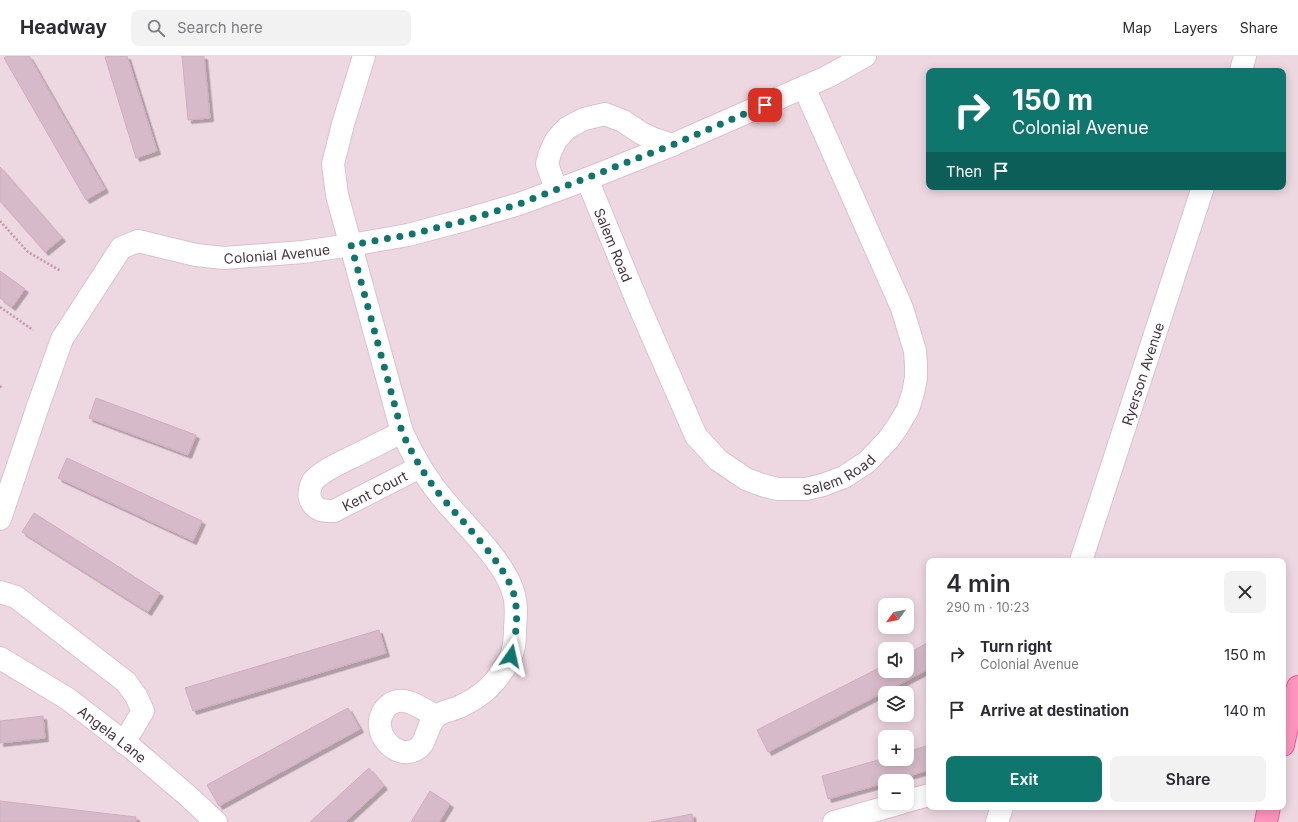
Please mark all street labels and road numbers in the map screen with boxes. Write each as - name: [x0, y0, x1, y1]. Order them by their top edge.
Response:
- street label: Salem Road: [591, 205, 637, 284]
- street label: Colonial Avenue: [223, 240, 331, 267]
- street label: Ryerson Avenue: [1117, 320, 1167, 427]
- street label: Salem Road: [801, 451, 878, 498]
- street label: Kent Court: [339, 466, 410, 514]
- street label: Angela Lane: [75, 702, 150, 766]

